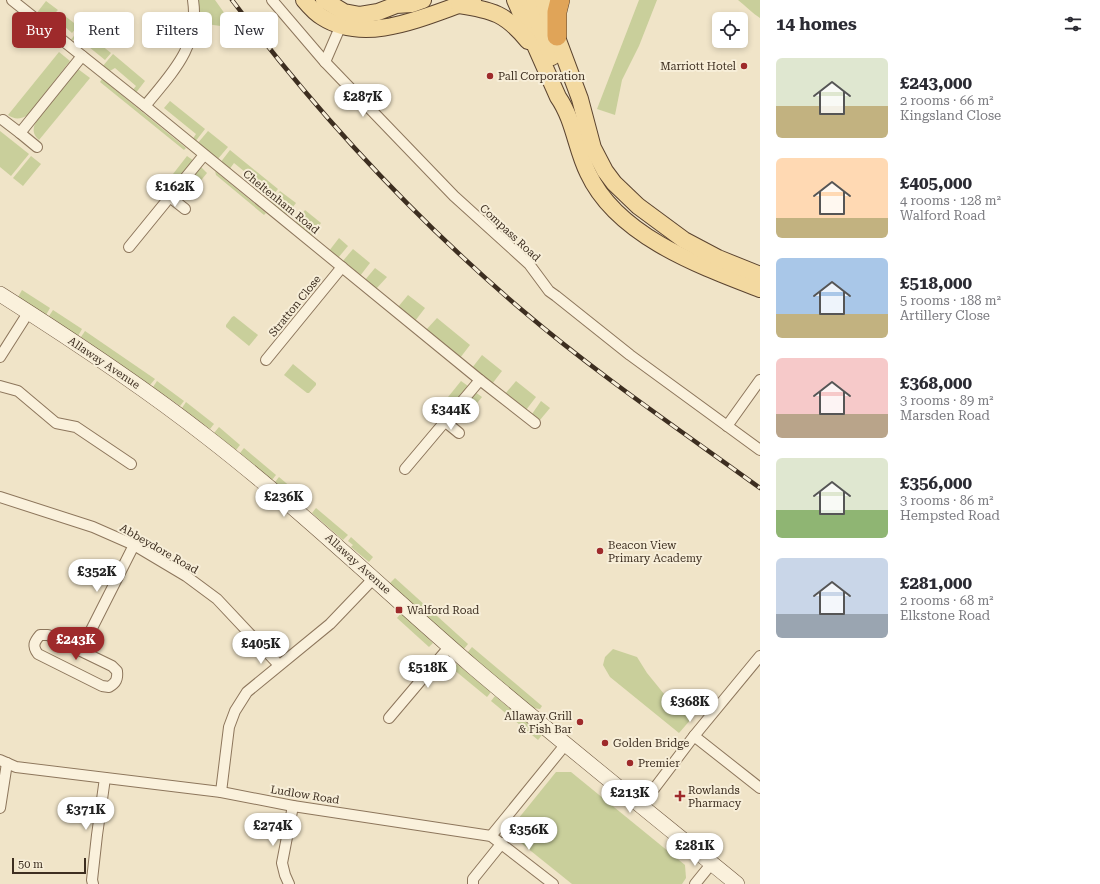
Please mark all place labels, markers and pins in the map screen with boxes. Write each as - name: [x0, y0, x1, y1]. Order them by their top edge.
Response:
- place label: Marriott Hotel: [660, 60, 737, 73]
- marker: Marriott Hotel: [739, 61, 749, 71]
- place label: Pall Corporation: [498, 70, 585, 83]
- marker: Pall Corporation: [485, 71, 495, 81]
- pin: £287K: [335, 84, 391, 118]
- pin: £162K: [147, 174, 203, 208]
- pin: £344K: [423, 397, 479, 431]
- pin: £236K: [256, 484, 312, 518]
- place label: Beacon View Primary Academy: [608, 539, 703, 565]
- marker: Beacon View Primary Academy: [595, 546, 605, 556]
- pin: £352K: [69, 559, 125, 593]
- place label: Walford Road: [407, 604, 479, 617]
- marker: Walford Road: [394, 605, 404, 615]
- pin: £243K: [48, 627, 104, 661]
- pin: £405K: [233, 631, 289, 665]
- pin: £518K: [400, 655, 456, 689]
- pin: £368K: [662, 689, 718, 723]
- place label: Allaway Grill & Fish Bar: [504, 710, 573, 736]
- marker: Allaway Grill & Fish Bar: [575, 717, 585, 727]
- place label: Golden Bridge: [613, 737, 689, 750]
- marker: Golden Bridge: [600, 738, 610, 748]
- place label: Premier: [638, 757, 680, 770]
- marker: Premier: [625, 758, 635, 768]
- pin: £213K: [602, 780, 658, 814]
- place label: Rowlands Pharmacy: [688, 784, 742, 810]
- marker: Rowlands Pharmacy: [675, 791, 685, 801]
- pin: £371K: [58, 797, 114, 831]
- pin: £274K: [245, 813, 301, 847]
- pin: £356K: [501, 817, 557, 851]
- pin: £281K: [667, 833, 723, 867]

